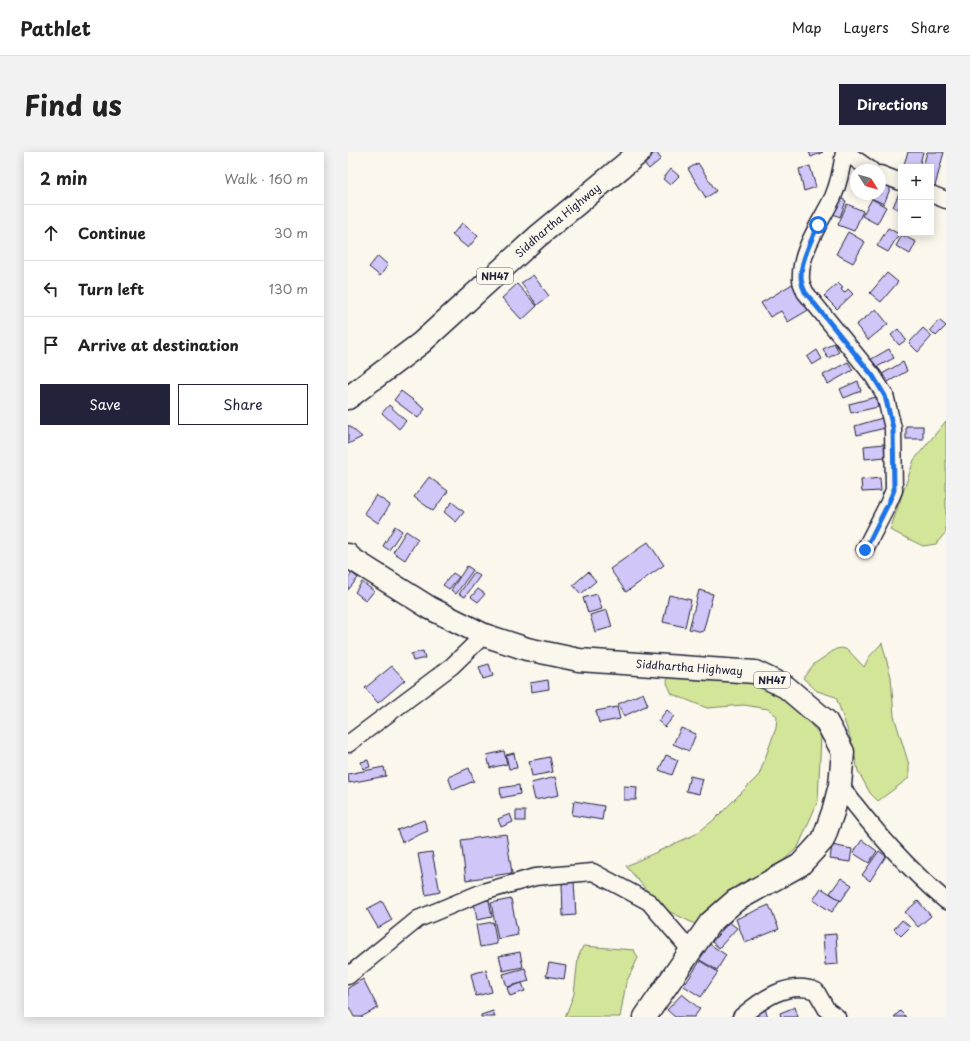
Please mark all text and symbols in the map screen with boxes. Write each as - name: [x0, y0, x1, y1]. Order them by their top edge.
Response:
- text: Pathlet: [20, 14, 91, 42]
- text: Map: [792, 17, 822, 38]
- text: Layers: [844, 17, 889, 38]
- text: Share: [911, 17, 950, 38]
- text: Find us: [24, 83, 122, 126]
- button: Directions: [839, 84, 946, 125]
- north arrow: [850, 164, 886, 200]
- map controls: [898, 164, 934, 236]
- button: +: [898, 164, 934, 200]
- text: 2 min: [40, 165, 87, 191]
- text: Walk · 160 m: [225, 169, 308, 188]
- street label: Siddhartha Highway: [511, 179, 604, 261]
- button: −: [898, 200, 934, 236]
- route start: [809, 216, 827, 234]
- text: Continue: [78, 221, 146, 244]
- icon: ahead: [40, 222, 62, 244]
- text: 30 m: [274, 223, 308, 242]
- road number: NH47: [477, 268, 513, 284]
- text: Turn left: [78, 277, 144, 300]
- icon: left: [40, 278, 62, 300]
- text: 130 m: [269, 279, 308, 298]
- text: Arrive at destination: [78, 333, 239, 356]
- icon: arrive: [40, 334, 62, 356]
- button: Save: [40, 384, 170, 425]
- button: Share: [178, 384, 308, 425]
- route end: [856, 541, 874, 559]
- street label: Siddhartha Highway: [635, 655, 743, 679]
- road number: NH47: [754, 672, 790, 688]

